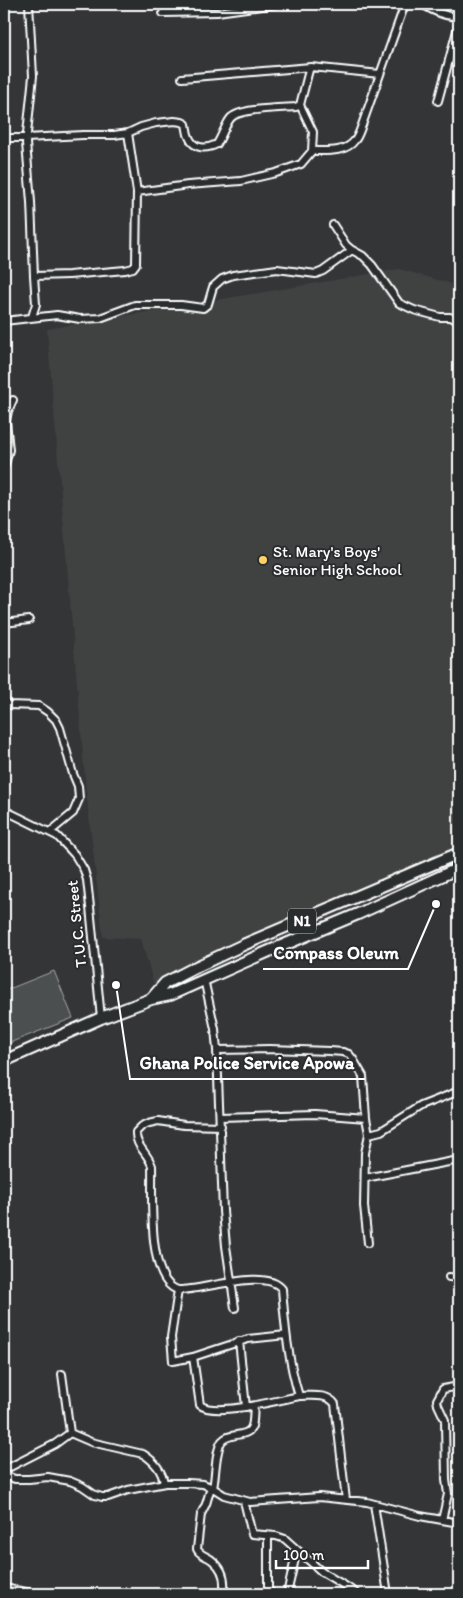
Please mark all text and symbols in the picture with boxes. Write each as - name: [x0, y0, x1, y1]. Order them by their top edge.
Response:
- place label: St. Mary's Boys' Senior High School: [273, 542, 402, 579]
- marker: St. Mary's Boys' Senior High School: [257, 554, 269, 566]
- street label: T.U.C. Street: [62, 879, 91, 968]
- road number: N1: [288, 908, 316, 934]
- callout: Compass Oleum: [263, 936, 408, 969]
- text: Compass Oleum: [273, 942, 400, 964]
- callout: Ghana Police Service Apowa: [130, 1046, 365, 1079]
- text: Ghana Police Service Apowa: [140, 1052, 355, 1074]
- scale bar: [276, 1538, 368, 1570]
- text: 100 m: [283, 1546, 325, 1564]

